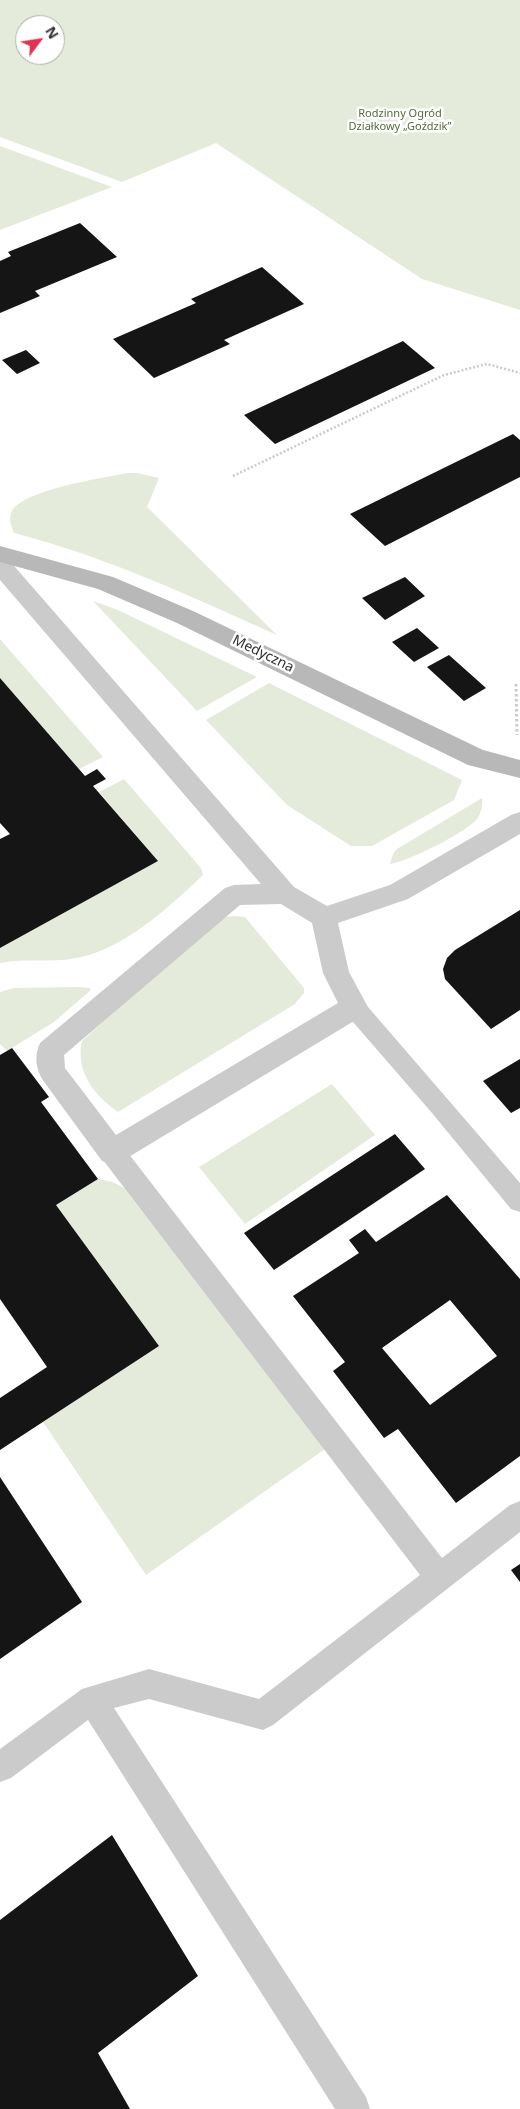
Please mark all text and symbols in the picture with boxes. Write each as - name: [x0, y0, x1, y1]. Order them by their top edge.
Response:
- north arrow: [15, 15, 65, 65]
- text: N: [41, 23, 64, 42]
- park label: Rodzinny Ogród Działkowy „Goździk”: [349, 107, 451, 133]
- street label: Medyczna: [230, 632, 296, 676]

